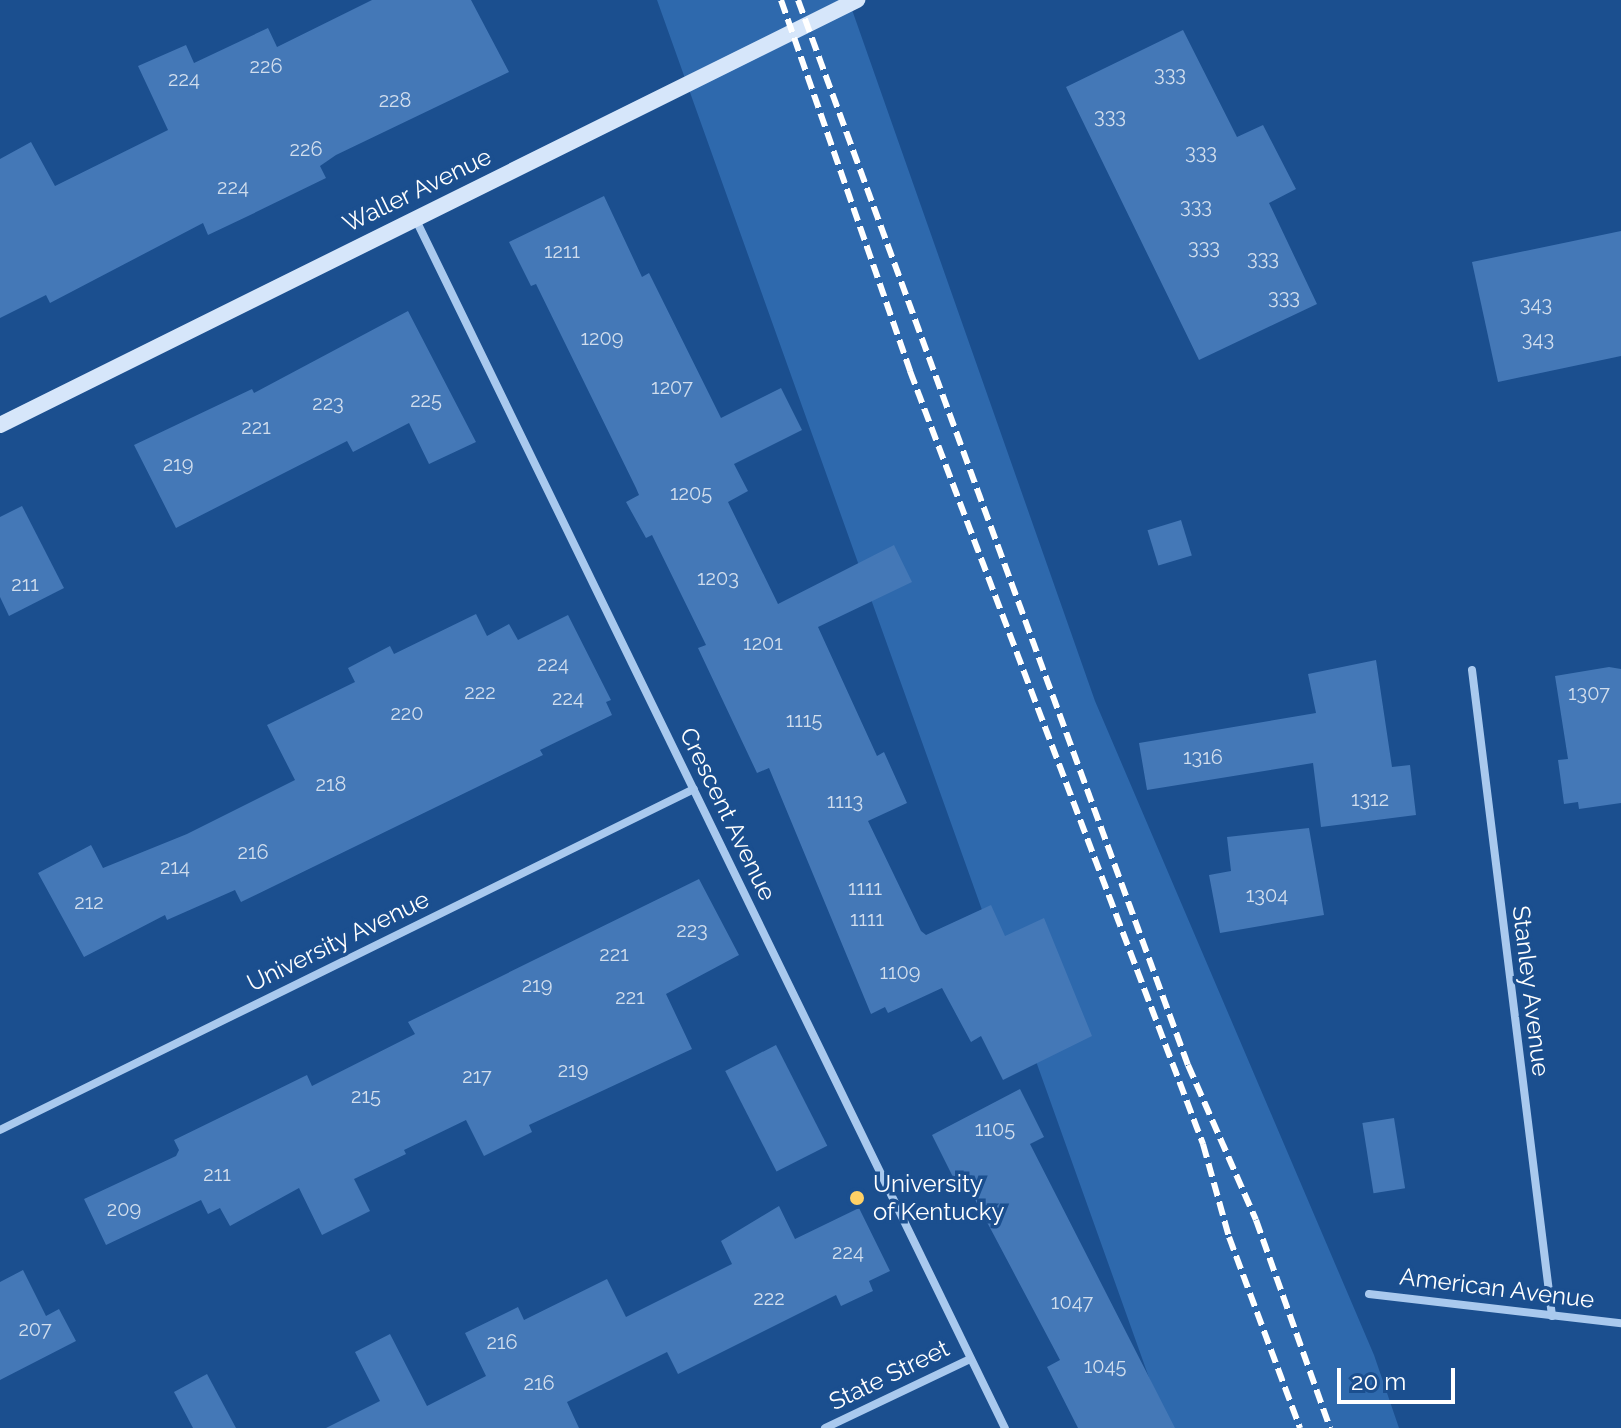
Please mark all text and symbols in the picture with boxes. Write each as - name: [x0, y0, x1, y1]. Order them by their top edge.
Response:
- house number: 226: [250, 54, 282, 78]
- house number: 333: [1154, 62, 1186, 86]
- house number: 224: [168, 67, 200, 91]
- house number: 228: [379, 88, 411, 112]
- house number: 333: [1094, 104, 1126, 128]
- house number: 226: [290, 137, 322, 161]
- house number: 333: [1185, 140, 1217, 164]
- street label: Waller Avenue: [338, 141, 496, 239]
- house number: 224: [217, 175, 249, 199]
- house number: 333: [1180, 194, 1212, 218]
- house number: 333: [1188, 235, 1220, 259]
- house number: 1211: [544, 239, 580, 263]
- house number: 333: [1247, 246, 1279, 270]
- house number: 333: [1268, 285, 1300, 309]
- house number: 343: [1520, 292, 1552, 316]
- house number: 1209: [581, 326, 623, 350]
- house number: 343: [1522, 327, 1554, 351]
- house number: 1207: [651, 375, 693, 399]
- house number: 225: [410, 388, 442, 412]
- house number: 223: [312, 391, 344, 415]
- house number: 221: [241, 415, 271, 439]
- house number: 219: [163, 452, 193, 476]
- house number: 1205: [670, 481, 712, 505]
- house number: 1203: [697, 566, 739, 590]
- house number: 211: [11, 572, 39, 596]
- house number: 1201: [743, 631, 783, 655]
- house number: 224: [537, 652, 569, 676]
- house number: 222: [464, 680, 496, 704]
- house number: 1307: [1568, 681, 1610, 705]
- house number: 224: [552, 686, 584, 710]
- house number: 220: [390, 701, 424, 725]
- house number: 1115: [786, 708, 822, 732]
- street label: Crescent Avenue: [674, 722, 782, 906]
- house number: 1316: [1183, 745, 1223, 769]
- house number: 218: [316, 772, 346, 796]
- house number: 1312: [1351, 787, 1389, 811]
- house number: 1113: [827, 789, 863, 813]
- house number: 216: [237, 840, 269, 864]
- house number: 214: [160, 855, 190, 879]
- house number: 1111: [848, 876, 882, 900]
- house number: 1304: [1246, 883, 1288, 907]
- street label: University Avenue: [242, 884, 434, 998]
- house number: 212: [74, 890, 104, 914]
- street label: Stanley Avenue: [1506, 903, 1556, 1079]
- house number: 1111: [850, 907, 884, 931]
- house number: 223: [676, 918, 708, 942]
- house number: 221: [599, 942, 629, 966]
- house number: 1109: [879, 960, 921, 984]
- house number: 219: [522, 973, 552, 997]
- house number: 221: [615, 985, 645, 1009]
- house number: 219: [558, 1058, 588, 1082]
- house number: 217: [462, 1064, 492, 1088]
- house number: 215: [351, 1084, 381, 1108]
- house number: 1105: [975, 1117, 1015, 1141]
- house number: 211: [203, 1162, 231, 1186]
- place label: University of Kentucky: [873, 1170, 1005, 1226]
- marker: University of Kentucky: [848, 1189, 866, 1207]
- house number: 209: [107, 1197, 141, 1221]
- house number: 224: [832, 1240, 864, 1264]
- street label: American Avenue: [1398, 1262, 1596, 1314]
- house number: 222: [753, 1286, 785, 1310]
- house number: 1047: [1051, 1290, 1093, 1314]
- house number: 207: [18, 1317, 52, 1341]
- house number: 216: [486, 1330, 518, 1354]
- street label: State Street: [824, 1334, 954, 1416]
- scale bar: [1341, 1352, 1459, 1402]
- house number: 1045: [1084, 1354, 1126, 1378]
- text: 20 m: [1351, 1367, 1406, 1396]
- house number: 216: [523, 1371, 555, 1395]

